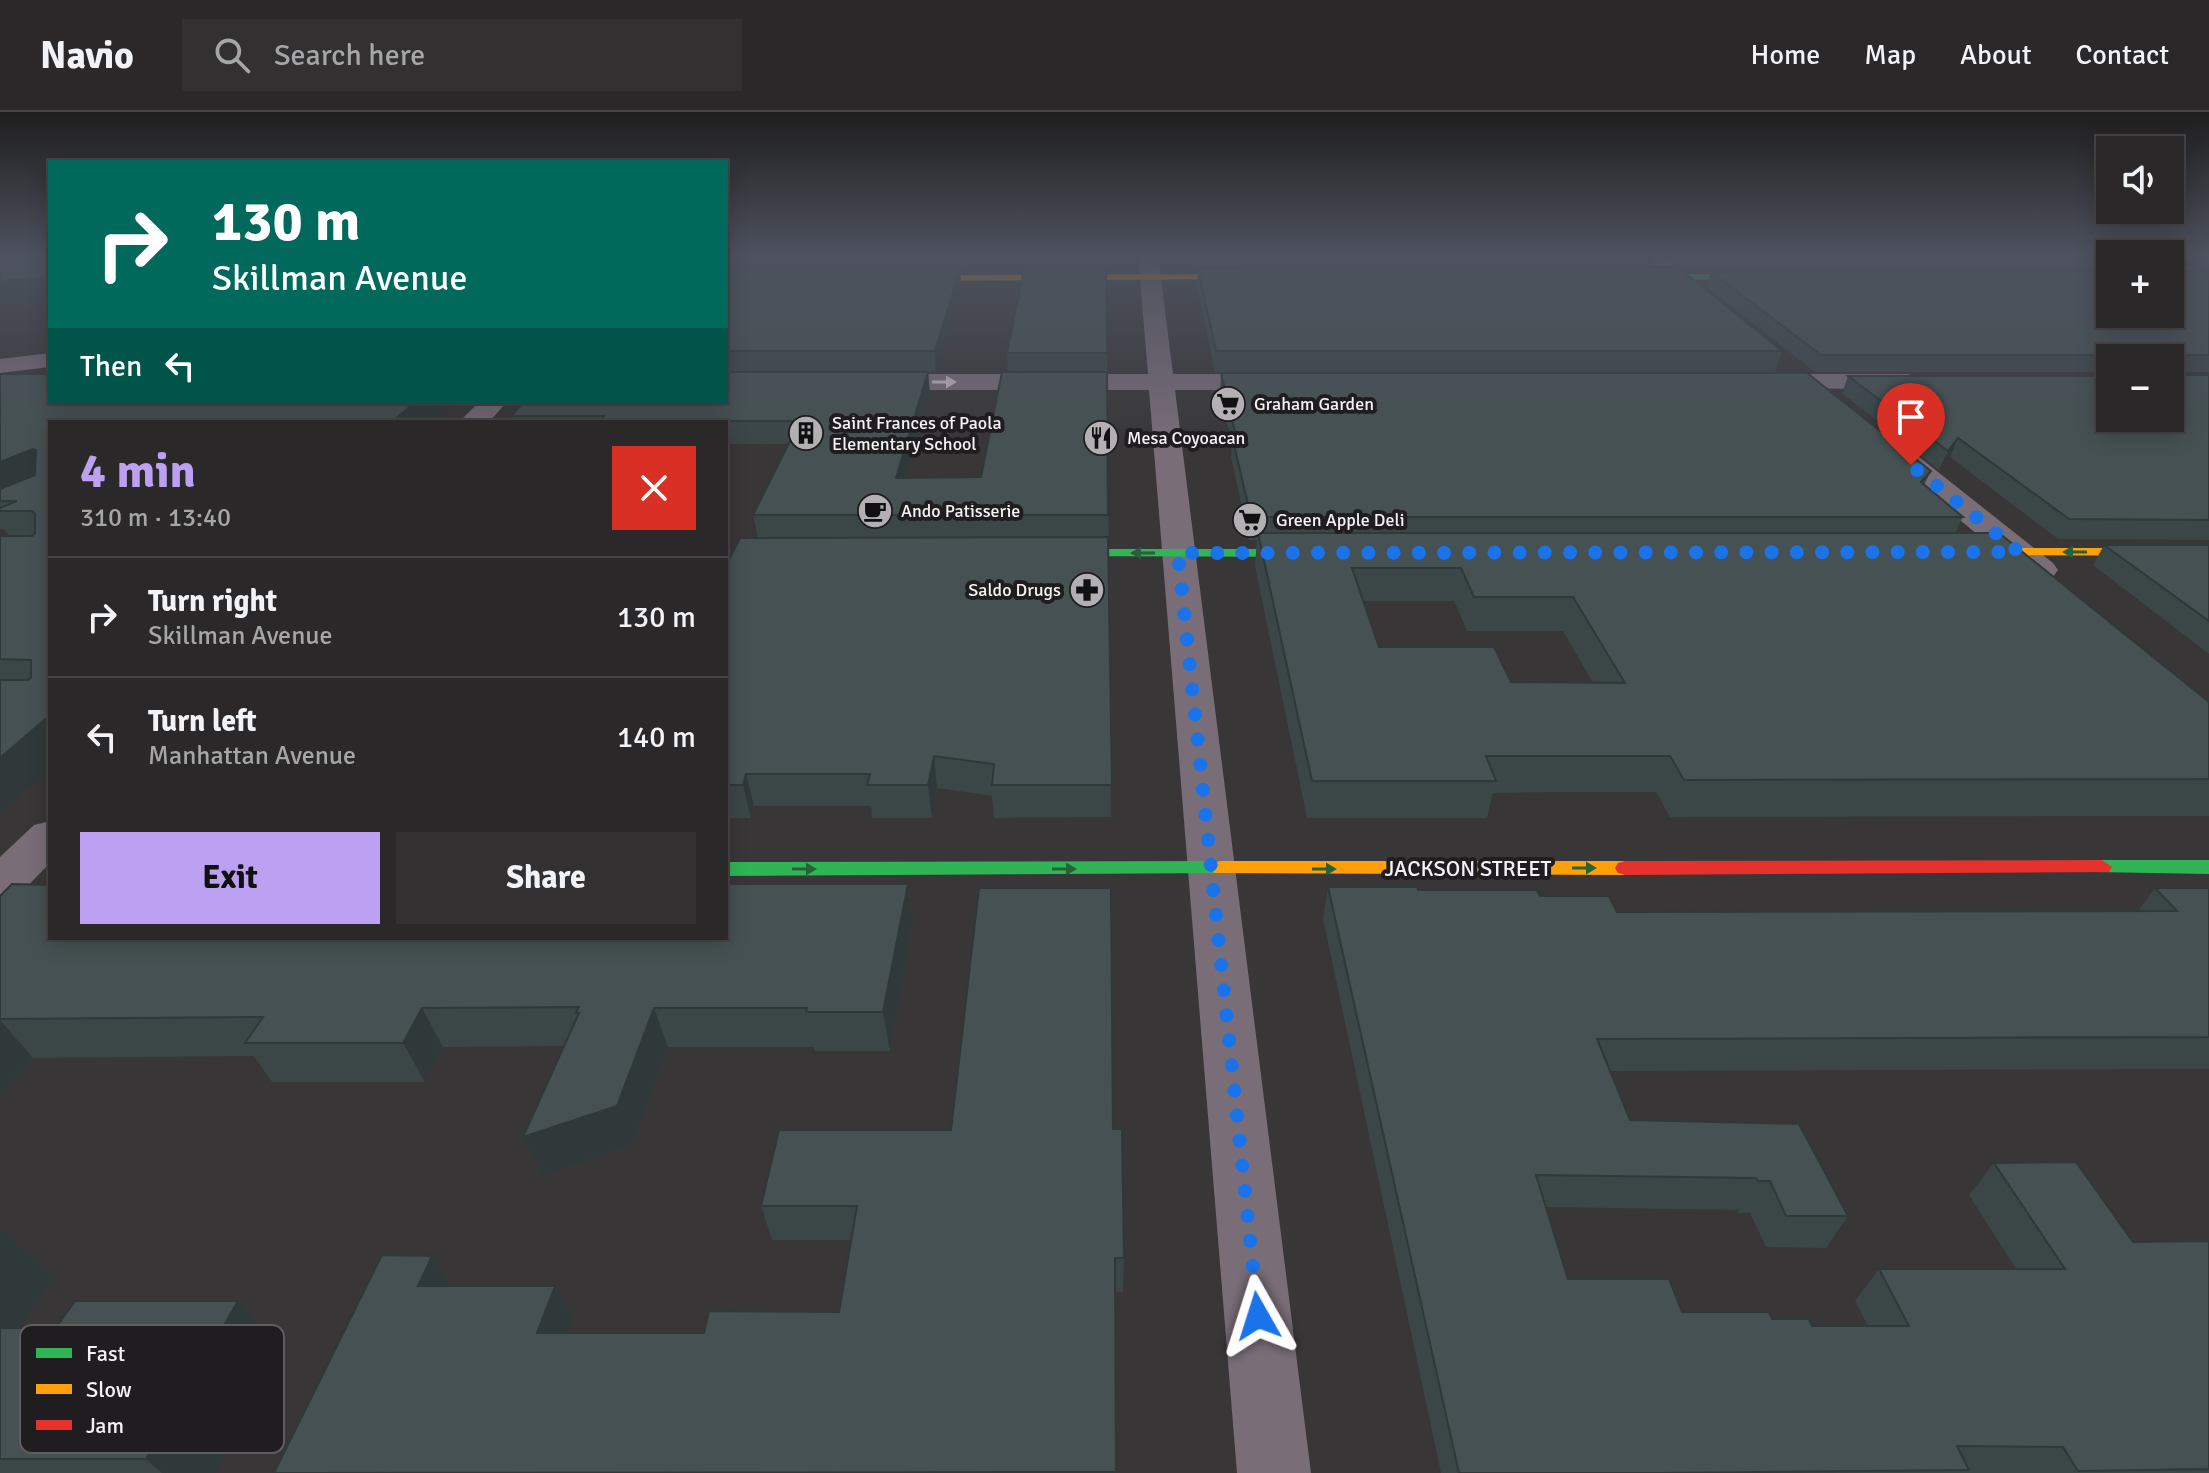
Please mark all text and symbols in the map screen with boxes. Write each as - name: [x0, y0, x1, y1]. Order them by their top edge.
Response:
- search box: [182, 19, 742, 91]
- text: Navio: [40, 32, 134, 79]
- icon: search: [210, 33, 254, 77]
- text: Search here: [274, 37, 425, 74]
- text: Home: [1751, 38, 1820, 72]
- text: Map: [1864, 38, 1916, 72]
- text: About: [1960, 38, 2032, 72]
- text: Contact: [2076, 38, 2169, 72]
- map controls: [2096, 136, 2184, 432]
- button: sound: [2096, 136, 2184, 224]
- text: 130 m: [212, 187, 360, 256]
- icon: right: [80, 192, 184, 296]
- button: +: [2096, 240, 2184, 328]
- text: Skillman Avenue: [212, 256, 467, 301]
- icon: left: [158, 344, 202, 388]
- button: −: [2096, 344, 2184, 432]
- text: Then: [80, 348, 142, 385]
- one-way arrow: [932, 376, 957, 388]
- pin: [1877, 383, 1945, 465]
- supermarket icon: Graham Garden: [1209, 385, 1247, 423]
- place label: Graham Garden: [1254, 393, 1374, 415]
- icon: arrive: [1889, 395, 1933, 439]
- place label: Saint Frances of Paola Elementary School: [832, 412, 1002, 455]
- building icon: Saint Frances of Paola Elementary School: [787, 414, 825, 452]
- restaurant icon: Mesa Coyoacan: [1082, 419, 1120, 457]
- place label: Mesa Coyoacan: [1127, 427, 1245, 449]
- text: 4 min: [80, 442, 196, 501]
- button: close: [612, 446, 696, 530]
- cafe icon: Ando Patisserie: [856, 492, 894, 530]
- place label: Ando Patisserie: [901, 500, 1020, 522]
- supermarket icon: Green Apple Deli: [1231, 501, 1269, 539]
- text: 310 m · 13:40: [80, 502, 231, 534]
- place label: Green Apple Deli: [1276, 509, 1405, 531]
- one-way arrow: [2062, 546, 2087, 558]
- one-way arrow: [1130, 547, 1155, 559]
- pharmacy icon: Saldo Drugs: [1068, 571, 1106, 609]
- place label: Saldo Drugs: [968, 579, 1061, 601]
- text: Turn right: [148, 583, 277, 620]
- icon: right: [80, 595, 124, 639]
- text: 130 m: [617, 599, 696, 636]
- text: Skillman Avenue: [148, 620, 333, 652]
- text: Turn left: [148, 703, 257, 740]
- icon: left: [80, 715, 124, 759]
- text: 140 m: [617, 719, 696, 756]
- text: Manhattan Avenue: [148, 740, 356, 772]
- button: Exit: [80, 832, 380, 924]
- button: Share: [396, 832, 696, 924]
- street label: JACKSON STREET: [1385, 855, 1552, 882]
- one-way arrow: [1572, 862, 1597, 874]
- one-way arrow: [792, 863, 817, 875]
- one-way arrow: [1052, 863, 1077, 875]
- one-way arrow: [1312, 863, 1337, 875]
- position arrow: [1216, 1274, 1300, 1358]
- legend: [20, 1325, 284, 1453]
- text: Fast: [86, 1340, 126, 1367]
- text: Slow: [86, 1376, 132, 1403]
- text: Jam: [86, 1412, 124, 1439]

